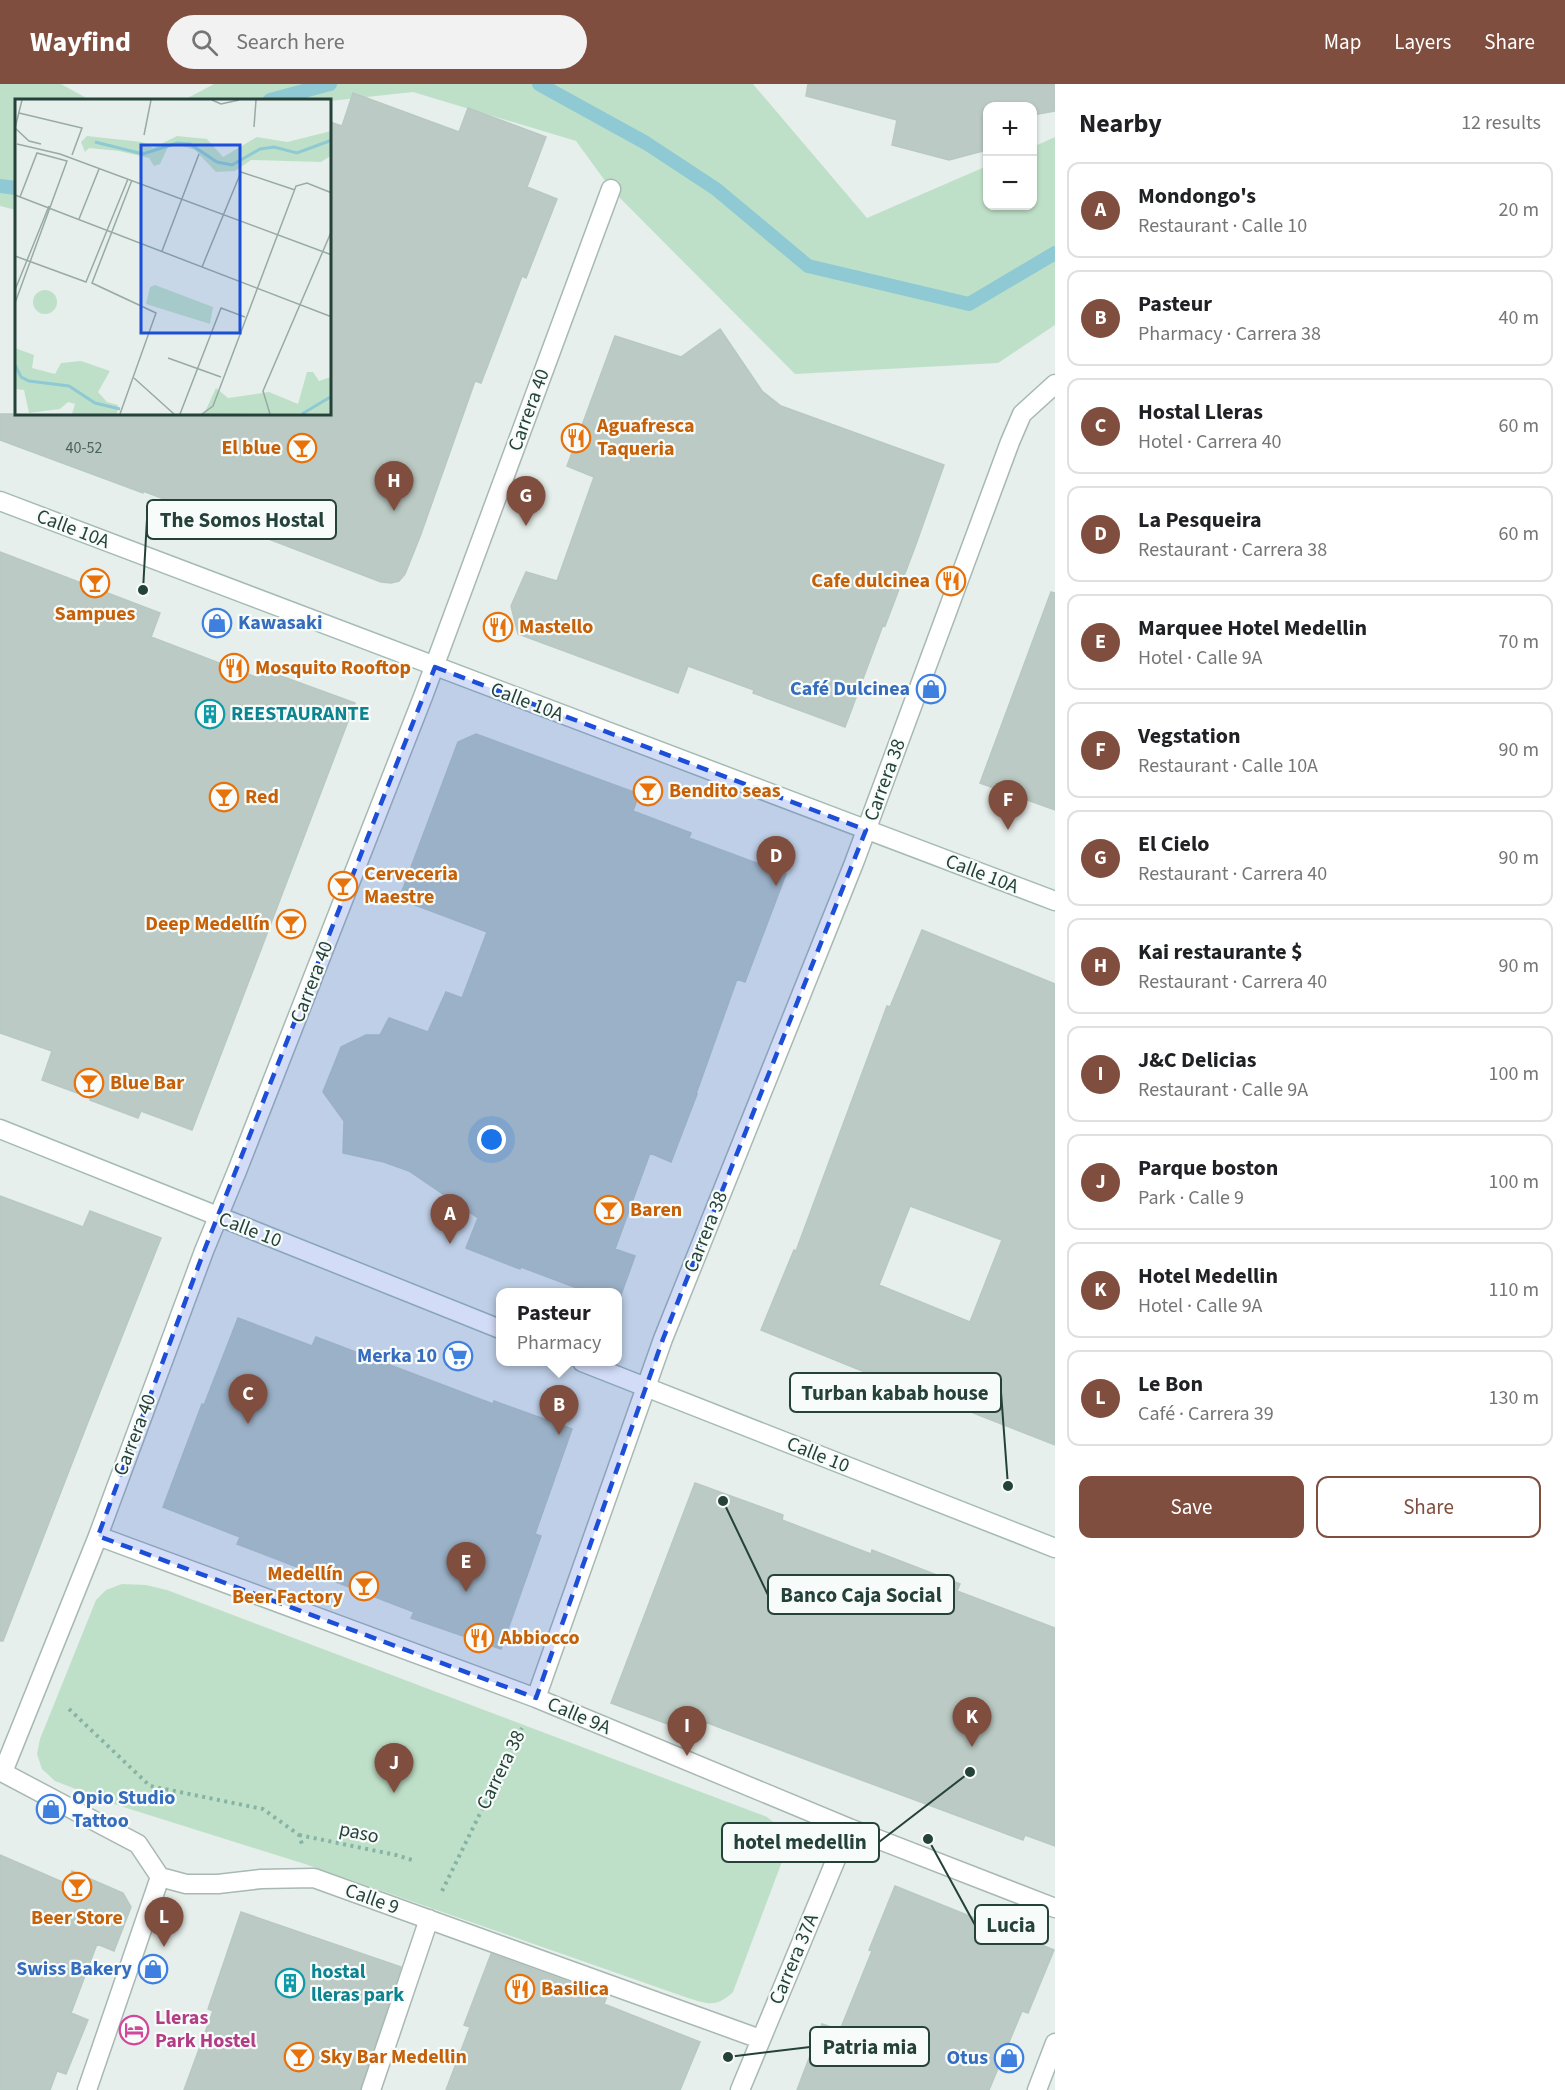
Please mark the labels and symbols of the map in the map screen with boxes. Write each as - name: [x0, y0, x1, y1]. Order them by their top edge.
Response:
- inset map: [15, 99, 332, 416]
- street label: Carrera 40: [501, 365, 557, 455]
- place label: Aguafresca Taqueria: [596, 412, 695, 463]
- restaurant icon: Aguafresca Taqueria: [560, 422, 592, 454]
- bar icon: El blue: [286, 432, 318, 464]
- place label: El blue: [221, 434, 281, 462]
- house number: 40-52: [66, 437, 102, 459]
- pin: H: [374, 462, 414, 511]
- pin: G: [506, 476, 546, 526]
- callout: The Somos Hostal: [147, 500, 336, 539]
- street label: Calle 10A: [32, 502, 114, 556]
- text: The Somos Hostal: [160, 505, 324, 535]
- restaurant icon: Cafe dulcinea: [935, 565, 967, 597]
- bar icon: Sampues: [79, 567, 111, 599]
- place label: Cafe dulcinea: [811, 567, 930, 595]
- place label: Sampues: [55, 600, 136, 628]
- shop icon: Kawasaki: [201, 607, 233, 639]
- place label: Kawasaki: [238, 609, 323, 637]
- restaurant icon: Mastello: [482, 611, 514, 643]
- place label: Mastello: [519, 613, 593, 641]
- restaurant icon: Mosquito Rooftop: [218, 652, 250, 684]
- place label: Mosquito Rooftop: [255, 654, 411, 682]
- shop icon: Café Dulcinea: [915, 673, 947, 705]
- street label: Calle 10A: [486, 675, 568, 729]
- place label: Café Dulcinea: [790, 675, 910, 703]
- building icon: REESTAURANTE: [194, 698, 226, 730]
- place label: REESTAURANTE: [231, 700, 370, 728]
- street label: Carrera 38: [857, 735, 913, 825]
- bar icon: Bendito seas: [632, 775, 664, 807]
- place label: Bendito seas: [669, 777, 781, 805]
- pin: F: [988, 780, 1028, 830]
- bar icon: Red: [208, 781, 240, 813]
- place label: Red: [245, 783, 279, 811]
- pin: D: [756, 836, 796, 886]
- street label: Calle 10A: [941, 847, 1023, 901]
- place label: Cerveceria Maestre: [364, 860, 458, 911]
- bar icon: Cerveceria Maestre: [327, 870, 359, 902]
- bar icon: Deep Medellín: [275, 908, 307, 940]
- place label: Deep Medellín: [145, 910, 270, 938]
- street label: Carrera 40: [284, 937, 340, 1027]
- bar icon: Blue Bar: [73, 1067, 105, 1099]
- place label: Blue Bar: [110, 1069, 184, 1097]
- your location: [477, 1125, 506, 1154]
- street label: Carrera 38: [677, 1187, 735, 1277]
- pin: A: [430, 1194, 470, 1244]
- bar icon: Baren: [593, 1194, 625, 1226]
- place label: Baren: [630, 1196, 682, 1224]
- street label: Calle 10: [214, 1205, 286, 1255]
- supermarket icon: Merka 10: [442, 1340, 474, 1372]
- place label: Merka 10: [357, 1342, 437, 1370]
- callout: Turban kabab house: [790, 1373, 1001, 1412]
- pin: C: [228, 1374, 268, 1424]
- text: Turban kabab house: [801, 1378, 989, 1408]
- pin: B: [540, 1386, 578, 1435]
- street label: Carrera 40: [107, 1390, 163, 1480]
- street label: Calle 10: [782, 1430, 854, 1480]
- pin: E: [446, 1542, 486, 1592]
- place label: Medellín Beer Factory: [232, 1560, 344, 1611]
- bar icon: Medellín Beer Factory: [348, 1570, 380, 1602]
- callout: Banco Caja Social: [768, 1575, 954, 1614]
- text: Banco Caja Social: [780, 1580, 942, 1610]
- restaurant icon: Abbiocco: [463, 1622, 495, 1654]
- place label: Abbiocco: [499, 1624, 580, 1652]
- street label: Calle 9A: [543, 1690, 615, 1742]
- pin: K: [952, 1698, 992, 1747]
- pin: I: [668, 1706, 706, 1756]
- street label: Carrera 38: [470, 1725, 532, 1815]
- pin: J: [374, 1744, 414, 1793]
- place label: Opio Studio Tattoo: [72, 1784, 175, 1835]
- shop icon: Opio Studio Tattoo: [35, 1793, 67, 1825]
- street label: paso: [336, 1815, 382, 1851]
- callout: hotel medellin: [722, 1823, 879, 1862]
- text: hotel medellin: [733, 1827, 867, 1857]
- bar icon: Beer Store: [61, 1871, 93, 1903]
- street label: Calle 9: [341, 1876, 403, 1922]
- pin: L: [144, 1898, 184, 1947]
- place label: Beer Store: [31, 1904, 123, 1932]
- callout: Lucia: [975, 1905, 1048, 1944]
- street label: Carrera 37A: [762, 1909, 826, 2009]
- text: Lucia: [986, 1910, 1036, 1940]
- shop icon: Swiss Bakery: [137, 1953, 169, 1985]
- place label: Swiss Bakery: [16, 1955, 133, 1983]
- place label: hostal lleras park: [311, 1958, 404, 2009]
- building icon: hostal lleras park: [274, 1967, 306, 1999]
- restaurant icon: Basilica: [504, 1973, 536, 2005]
- place label: Basilica: [541, 1975, 609, 2003]
- place label: Lleras Park Hostel: [155, 2004, 256, 2055]
- hotel icon: Lleras Park Hostel: [118, 2014, 150, 2046]
- callout: Patria mia: [810, 2027, 929, 2066]
- text: Patria mia: [823, 2032, 917, 2062]
- bar icon: Sky Bar Medellin: [283, 2041, 315, 2073]
- shop icon: Otus: [993, 2042, 1025, 2074]
- place label: Sky Bar Medellin: [320, 2043, 467, 2071]
- place label: Otus: [946, 2044, 988, 2072]

